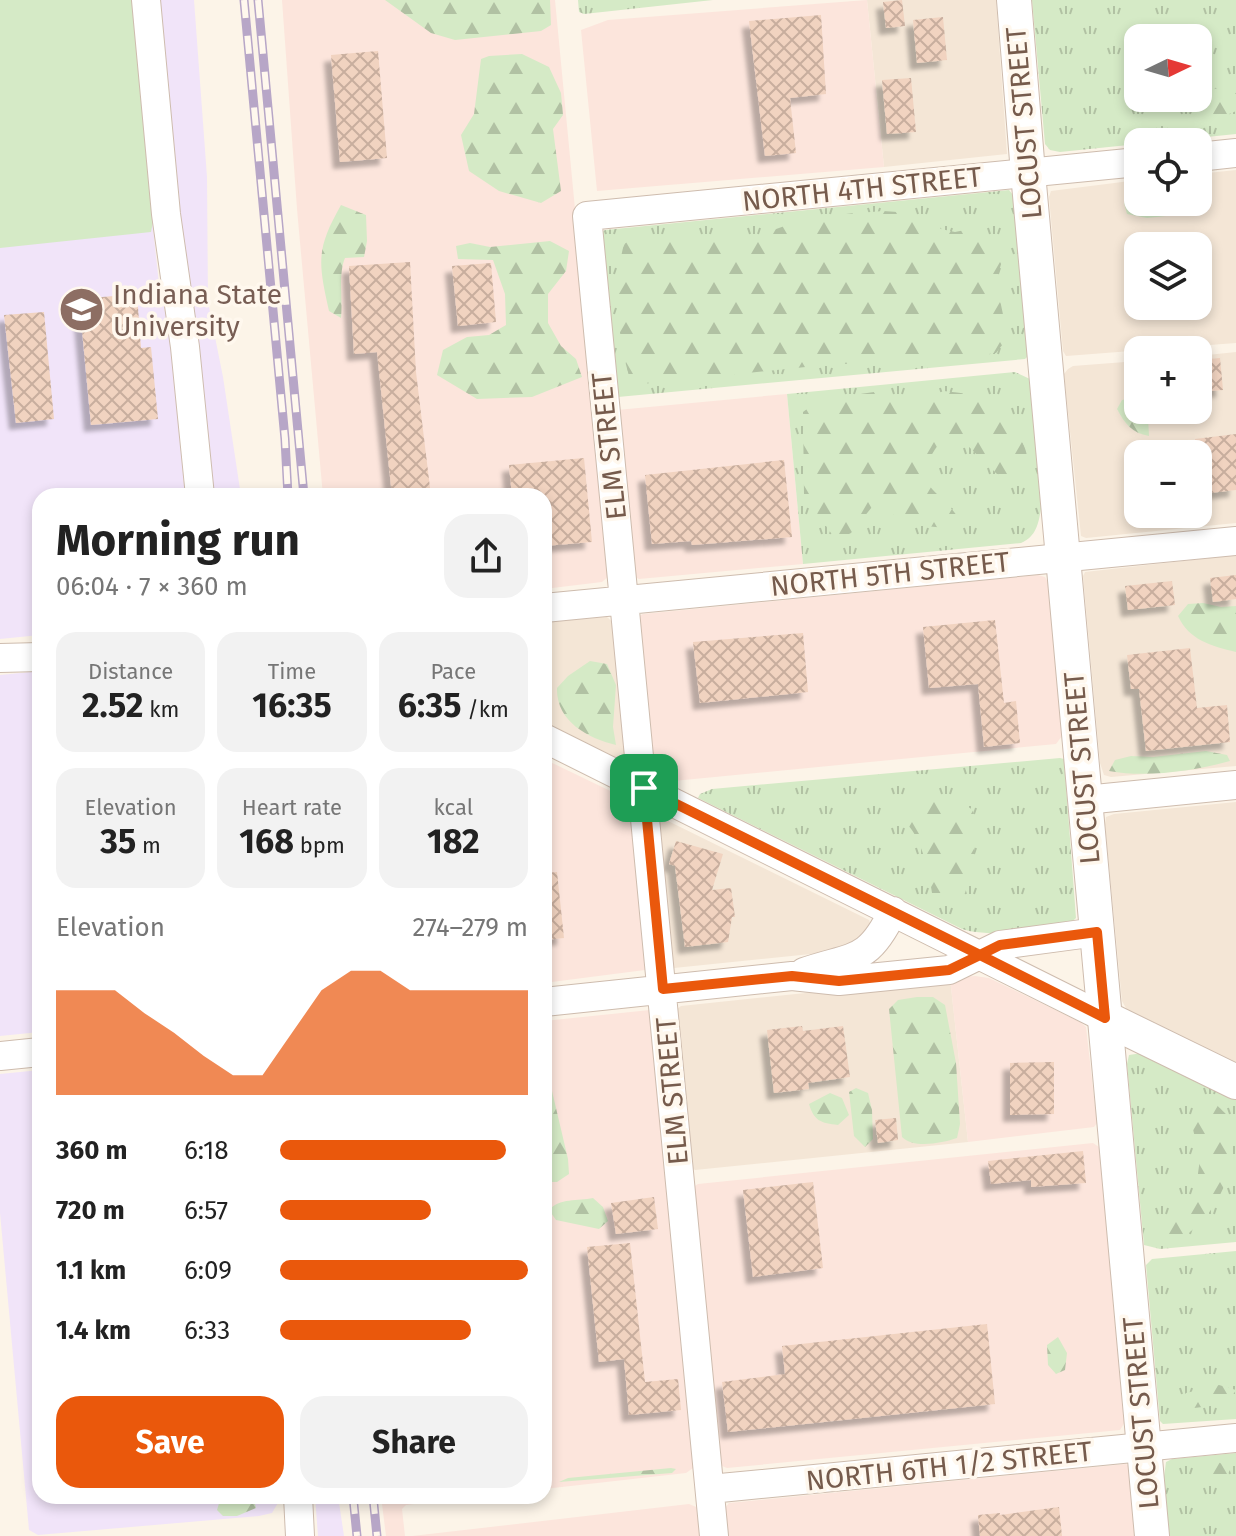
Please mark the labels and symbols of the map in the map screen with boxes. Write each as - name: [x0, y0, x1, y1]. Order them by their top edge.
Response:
- north arrow: [1124, 24, 1212, 112]
- street label: LOCUST STREET: [999, 25, 1049, 220]
- street label: NORTH 4TH STREET: [741, 160, 984, 218]
- place label: Indiana State University: [113, 278, 282, 343]
- school or university icon: Indiana State University: [58, 286, 106, 334]
- street label: ELM STREET: [585, 370, 633, 521]
- street label: NORTH 5TH STREET: [769, 545, 1012, 603]
- street label: LOCUST STREET: [1057, 670, 1107, 865]
- pin: [610, 754, 678, 822]
- street label: ELM STREET: [649, 1015, 695, 1166]
- street label: LOCUST STREET: [1116, 1315, 1166, 1510]
- street label: NORTH 6TH 1/2 STREET: [804, 1435, 1094, 1497]

